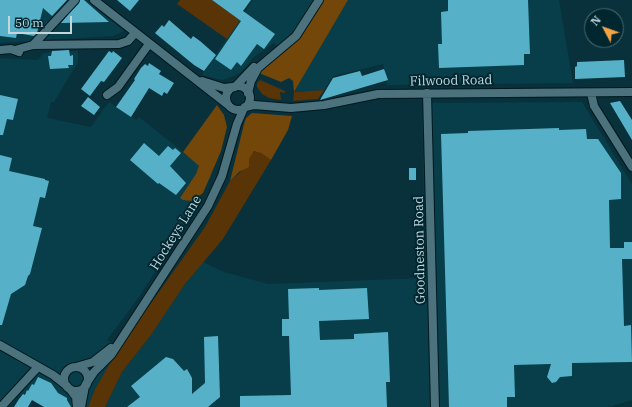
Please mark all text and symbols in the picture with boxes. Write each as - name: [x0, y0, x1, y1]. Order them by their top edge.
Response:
- scale bar: [10, 8, 74, 34]
- north arrow: [584, 8, 624, 48]
- text: N: [588, 13, 604, 29]
- text: 50 m: [15, 15, 44, 30]
- street label: Filwood Road: [410, 72, 492, 90]
- street label: Hockeys Lane: [147, 193, 205, 273]
- street label: Goodneston Road: [411, 196, 429, 304]

